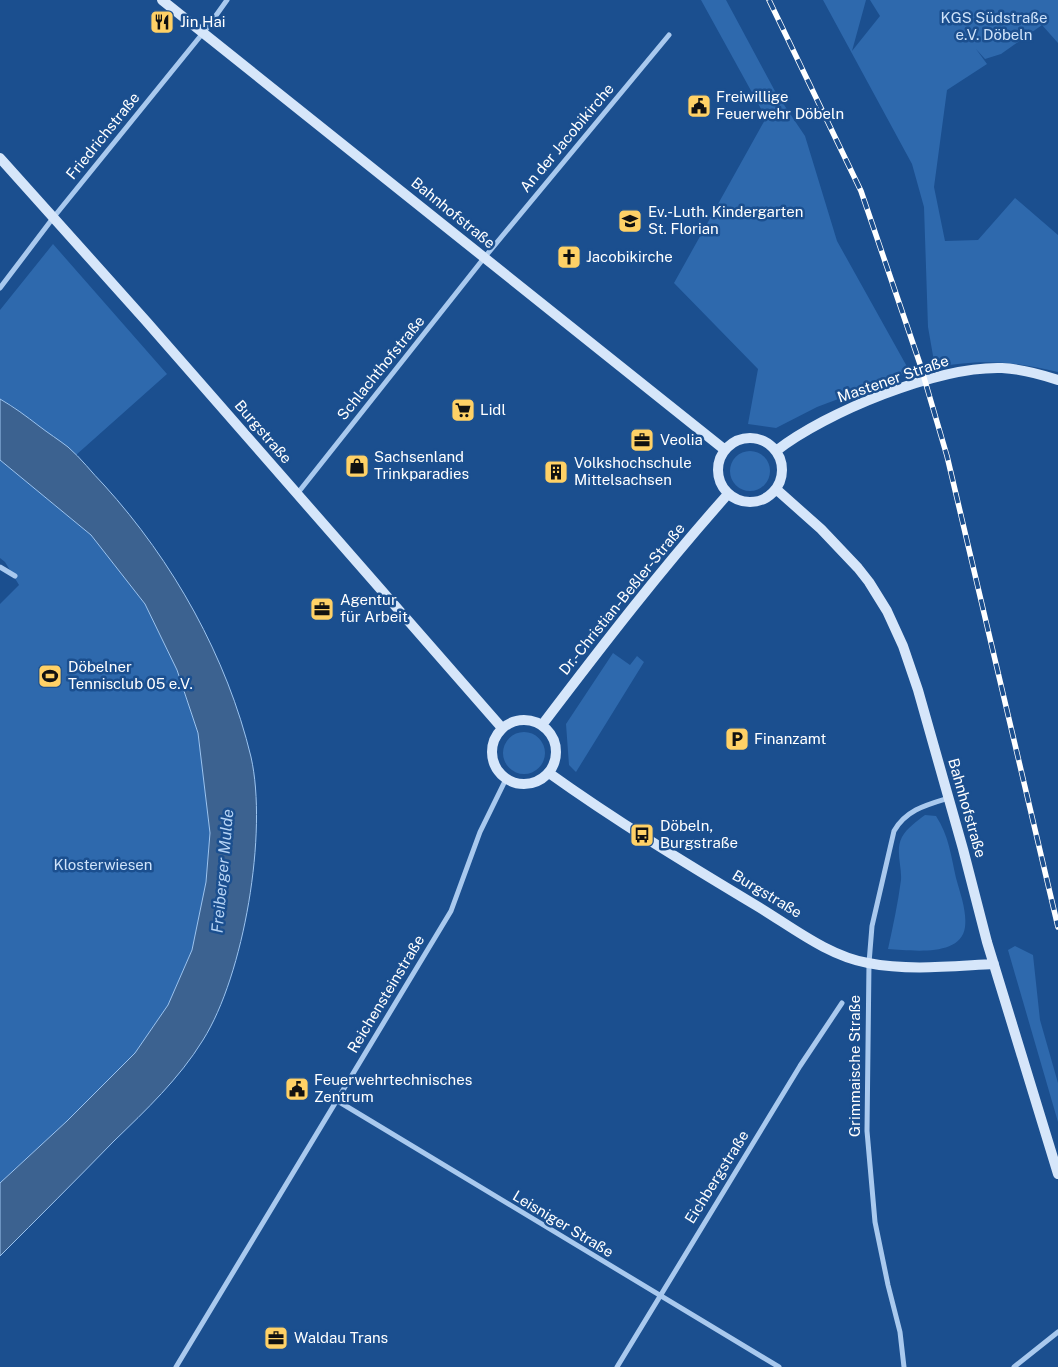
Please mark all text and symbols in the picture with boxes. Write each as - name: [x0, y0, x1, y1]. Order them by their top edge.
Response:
- restaurant icon: Jin Hai: [149, 9, 175, 35]
- park label: KGS Südstraße e.V. Döbeln: [940, 9, 1048, 43]
- place label: Jin Hai: [180, 13, 225, 30]
- street label: An der Jacobikirche: [516, 80, 617, 195]
- place label: Freiwillige Feuerwehr Döbeln: [716, 88, 844, 122]
- street label: Friedrichstraße: [62, 89, 143, 183]
- public building icon: Freiwillige Feuerwehr Döbeln: [686, 93, 712, 119]
- street label: Bahnhofstraße: [408, 174, 499, 252]
- place label: Ev.-Luth. Kindergarten St. Florian: [648, 203, 803, 237]
- school or university icon: Ev.-Luth. Kindergarten St. Florian: [617, 208, 643, 234]
- church icon: Jacobikirche: [556, 244, 582, 270]
- place label: Jacobikirche: [586, 248, 673, 265]
- street label: Schlachthofstraße: [333, 312, 428, 423]
- street label: Mastener Straße: [835, 352, 951, 406]
- street label: Burgstraße: [231, 397, 295, 467]
- supermarket icon: Lidl: [450, 397, 476, 423]
- place label: Lidl: [480, 401, 506, 418]
- office icon: Veolia: [629, 427, 655, 453]
- place label: Veolia: [660, 431, 703, 448]
- place label: Sachsenland Trinkparadies: [374, 448, 469, 482]
- shop icon: Sachsenland Trinkparadies: [344, 453, 370, 479]
- place label: Volkshochschule Mittelsachsen: [574, 454, 692, 488]
- building icon: Volkshochschule Mittelsachsen: [543, 459, 569, 485]
- street label: Dr.-Christian-Beßler-Straße: [555, 520, 688, 678]
- place label: Agentur für Arbeit: [340, 591, 408, 625]
- office icon: Agentur für Arbeit: [309, 596, 335, 622]
- place label: Döbelner Tennisclub 05 e.V.: [68, 658, 193, 692]
- sports icon: Döbelner Tennisclub 05 e.V.: [37, 663, 63, 689]
- parking icon: Finanzamt: [724, 726, 750, 752]
- place label: Finanzamt: [754, 730, 827, 747]
- street label: Bahnhofstraße: [945, 756, 990, 860]
- water label: Freiberger Mulde: [208, 808, 237, 934]
- place label: Döbeln, Burgstraße: [660, 817, 738, 851]
- bus stop icon: Döbeln, Burgstraße: [629, 822, 655, 848]
- park label: Klosterwiesen: [53, 856, 153, 873]
- street label: Burgstraße: [729, 866, 805, 921]
- street label: Reichensteinstraße: [344, 932, 427, 1056]
- street label: Grimmaische Straße: [846, 995, 863, 1137]
- place label: Feuerwehrtechnisches Zentrum: [314, 1071, 472, 1105]
- public building icon: Feuerwehrtechnisches Zentrum: [284, 1076, 310, 1102]
- street label: Eichbergstraße: [681, 1127, 752, 1226]
- street label: Leisniger Straße: [510, 1187, 617, 1260]
- office icon: Waldau Trans: [263, 1325, 289, 1351]
- place label: Waldau Trans: [294, 1329, 388, 1346]

